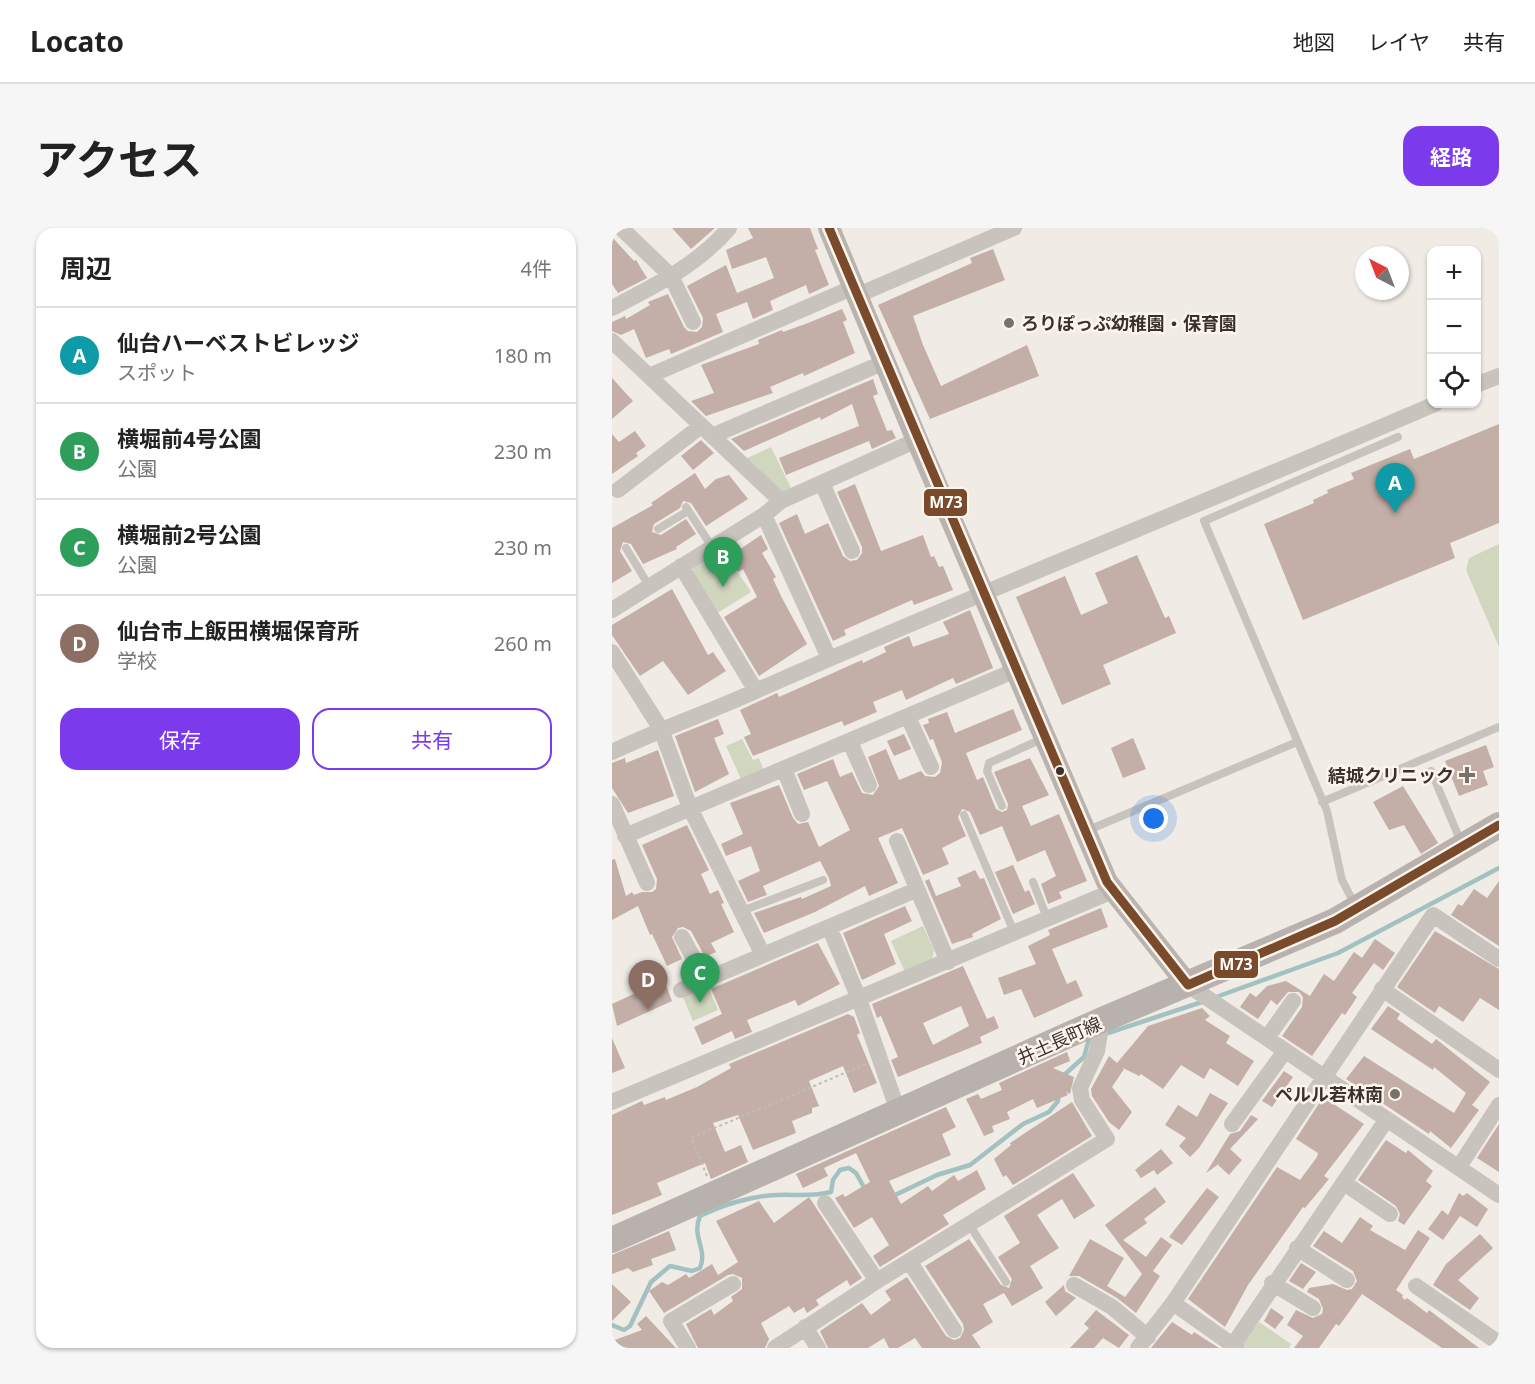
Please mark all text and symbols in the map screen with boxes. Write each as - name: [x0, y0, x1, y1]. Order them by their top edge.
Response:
- text: Locato: [30, 22, 124, 60]
- text: 地図: [1293, 28, 1335, 56]
- text: レイヤ: [1368, 28, 1430, 56]
- text: 共有: [1463, 28, 1505, 56]
- button: 経路: [1403, 126, 1499, 186]
- text: アクセス: [36, 130, 202, 187]
- north arrow: [1355, 246, 1409, 300]
- map controls: [1427, 246, 1481, 408]
- button: +: [1427, 246, 1481, 300]
- text: 周辺: [60, 250, 112, 286]
- text: 4件: [521, 255, 552, 282]
- button: −: [1427, 300, 1481, 354]
- place label: ろりぽっぷ幼稚園・保育園: [1021, 311, 1237, 335]
- marker: ろりぽっぷ幼稚園・保育園: [1002, 316, 1016, 330]
- text: 仙台ハーベストビレッジ: [117, 327, 359, 357]
- text: A: [73, 342, 86, 369]
- text: 180 m: [494, 342, 552, 369]
- button: locate: [1427, 354, 1481, 408]
- text: スポット: [117, 359, 197, 386]
- text: 横堀前4号公園: [117, 423, 262, 453]
- text: B: [73, 438, 86, 465]
- text: 230 m: [494, 438, 552, 465]
- text: 公園: [117, 455, 157, 482]
- pin: A: [1376, 464, 1414, 513]
- line badge: M73: [923, 488, 968, 517]
- text: M73: [929, 491, 963, 513]
- text: 横堀前2号公園: [117, 519, 262, 549]
- text: C: [73, 534, 86, 561]
- text: 230 m: [494, 534, 552, 561]
- pin: B: [704, 538, 742, 587]
- text: 公園: [117, 551, 157, 578]
- text: 仙台市上飯田横堀保育所: [117, 615, 359, 645]
- text: D: [72, 630, 87, 657]
- text: 260 m: [494, 630, 552, 657]
- text: 学校: [117, 647, 157, 674]
- button: 保存: [60, 708, 300, 770]
- button: 共有: [312, 708, 552, 770]
- place label: 結城クリニック: [1328, 763, 1454, 787]
- unlabelled marker: [1054, 765, 1066, 777]
- marker: 結城クリニック: [1458, 766, 1476, 784]
- your location: [1139, 804, 1168, 833]
- line badge: M73: [1213, 950, 1259, 979]
- text: M73: [1219, 953, 1253, 975]
- pin: C: [680, 954, 719, 1003]
- pin: D: [628, 960, 668, 1010]
- street label: 井土長町線: [1013, 1011, 1105, 1069]
- place label: ペルル若林南: [1275, 1082, 1383, 1106]
- marker: ペルル若林南: [1388, 1087, 1402, 1101]

